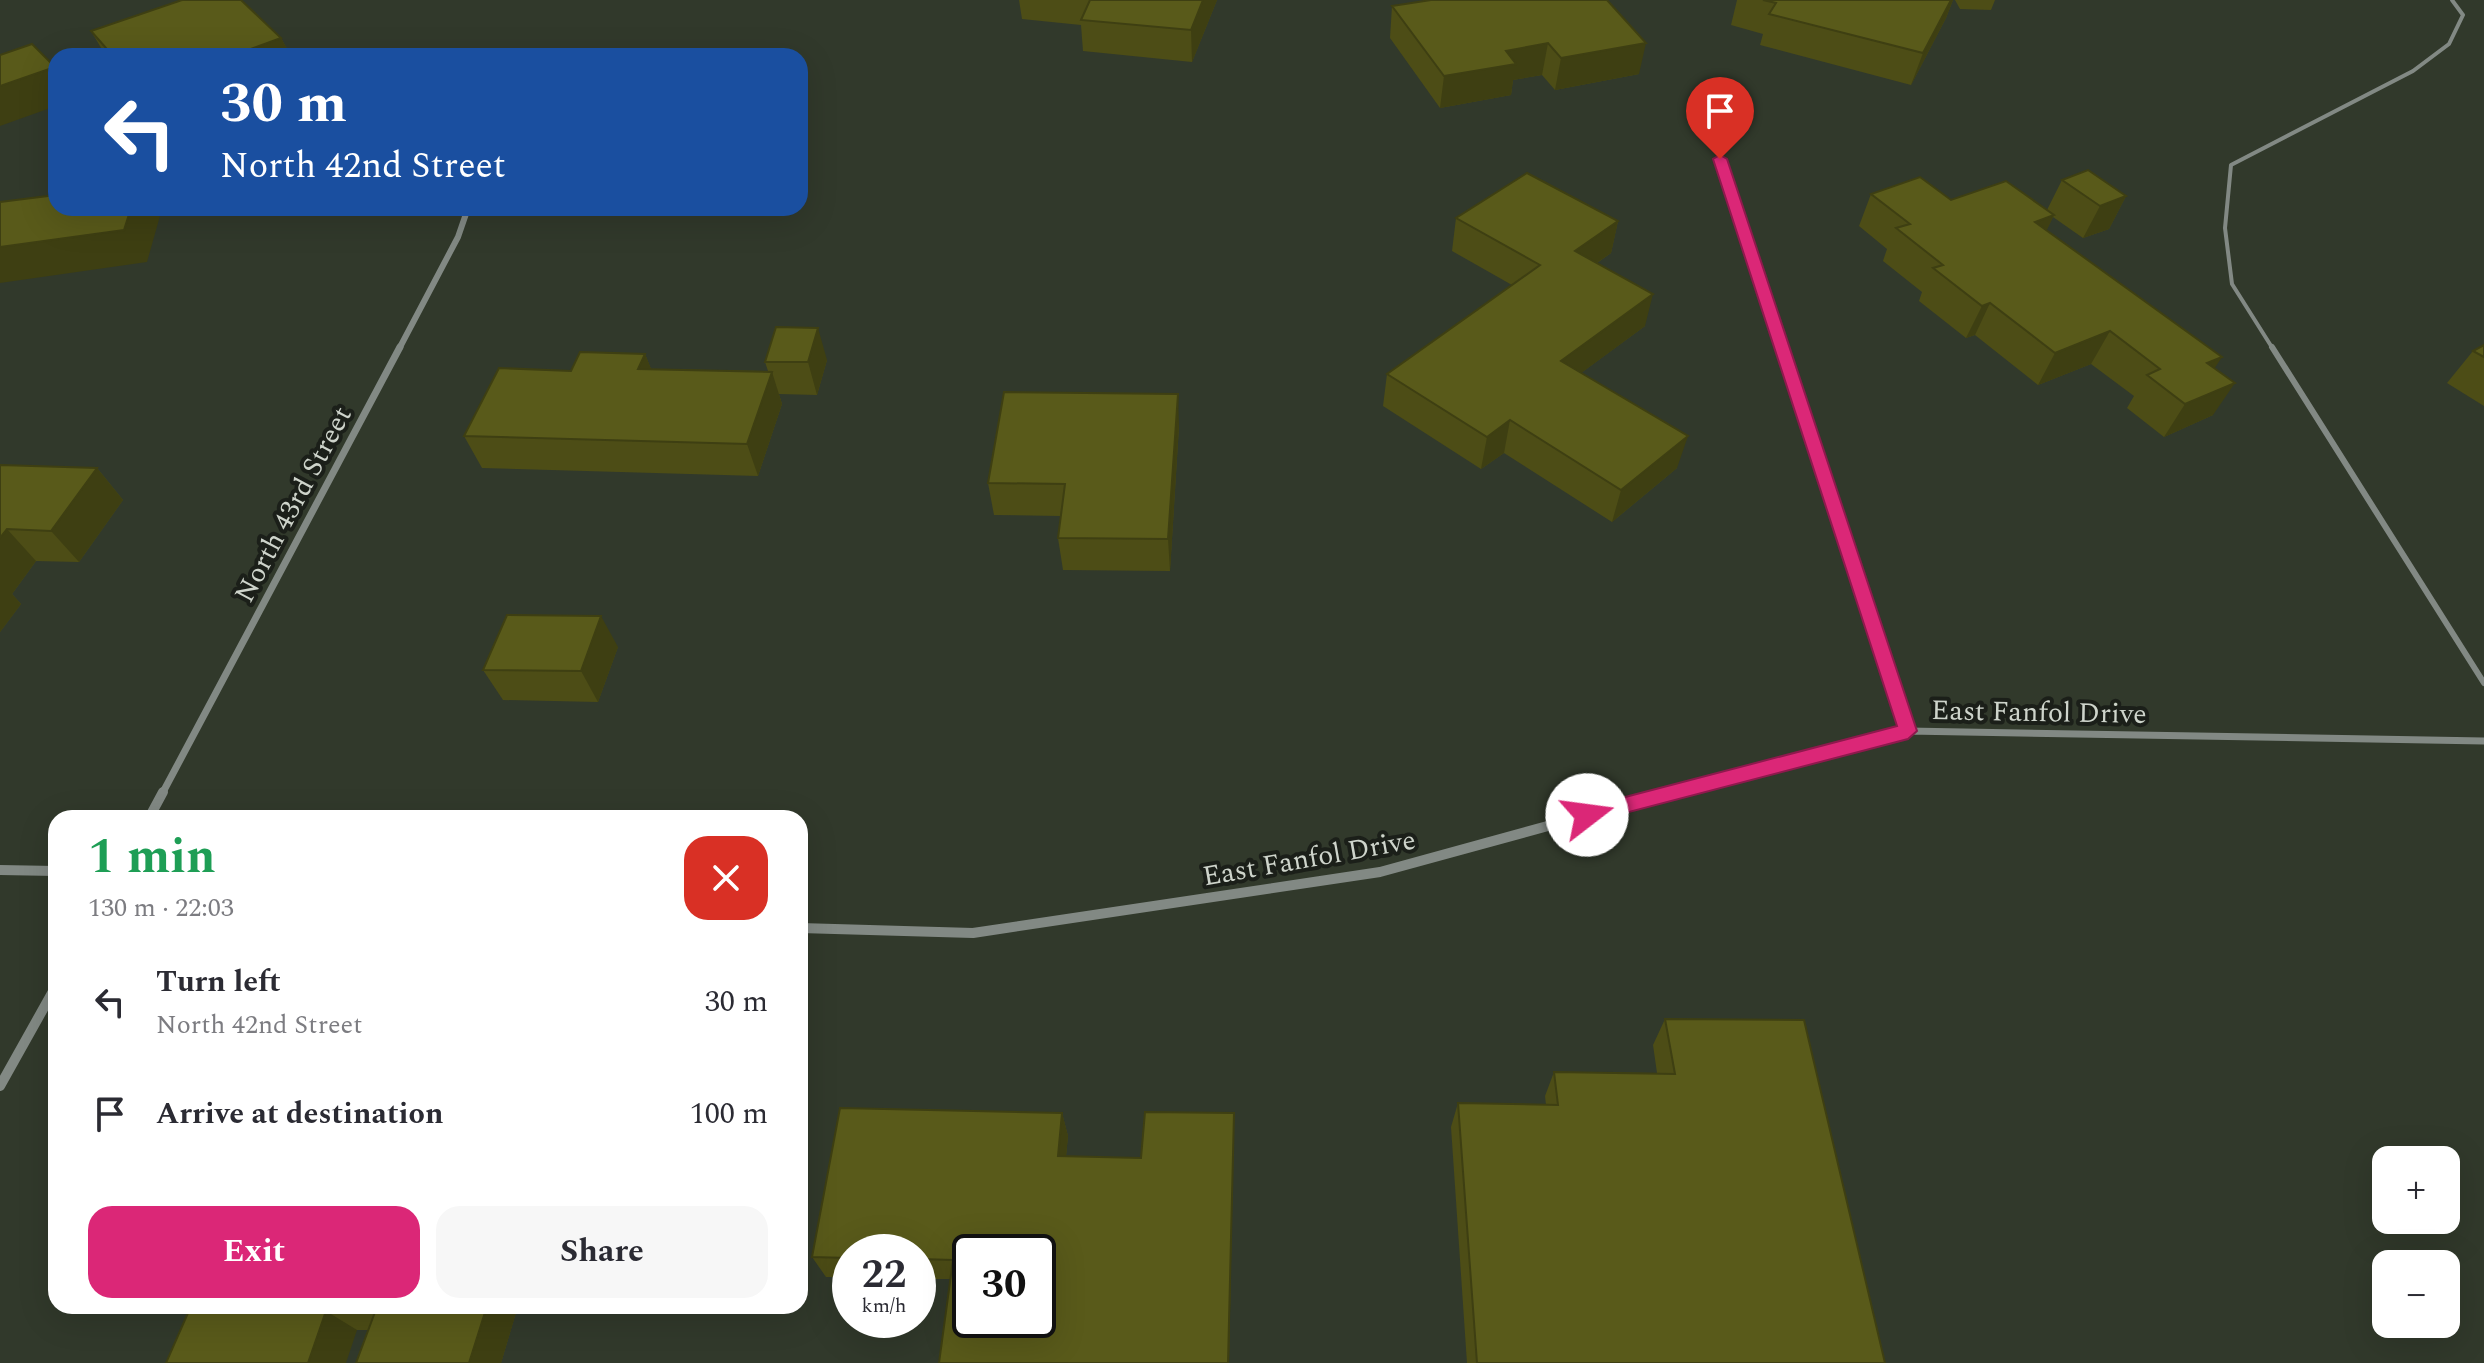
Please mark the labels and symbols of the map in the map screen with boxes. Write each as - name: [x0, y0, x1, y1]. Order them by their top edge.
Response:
- pin: [1686, 77, 1754, 159]
- street label: North 43rd Street: [223, 399, 363, 611]
- street label: East Fanfol Drive: [1931, 689, 2147, 736]
- position arrow: [1545, 773, 1629, 857]
- street label: East Fanfol Drive: [1199, 819, 1419, 898]
- speed limit sign: 30: [952, 1234, 1056, 1338]

